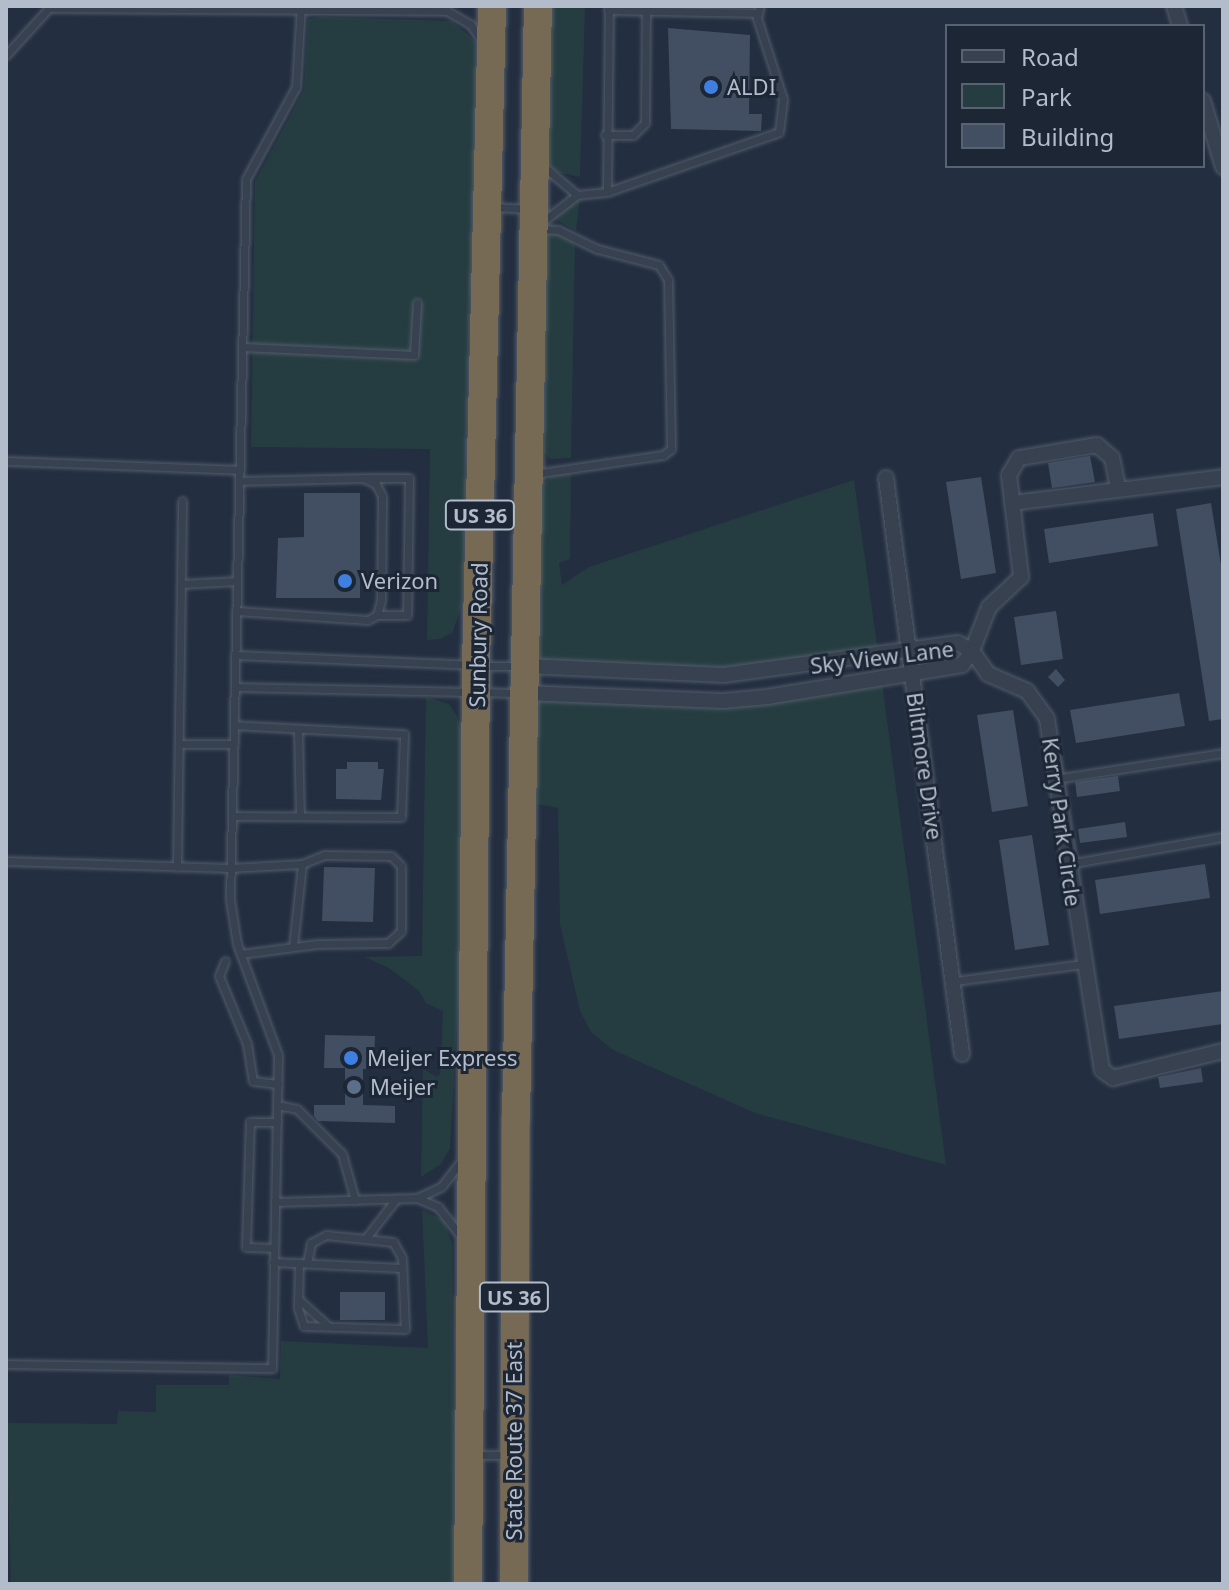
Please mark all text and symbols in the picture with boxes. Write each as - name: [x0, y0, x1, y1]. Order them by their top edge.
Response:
- legend: [945, 24, 1205, 168]
- text: Road: [1021, 40, 1079, 73]
- place label: ALDI: [727, 74, 776, 100]
- marker: ALDI: [702, 78, 720, 96]
- text: Park: [1021, 80, 1072, 113]
- text: Building: [1021, 120, 1114, 153]
- road number: US 36: [444, 499, 516, 531]
- street label: Sunbury Road: [464, 562, 492, 708]
- place label: Verizon: [361, 568, 438, 594]
- marker: Verizon: [336, 572, 354, 590]
- street label: Sky View Lane: [809, 635, 955, 679]
- street label: Biltmore Drive: [902, 691, 948, 841]
- street label: Kerry Park Circle: [1037, 736, 1087, 908]
- place label: Meijer Express: [367, 1045, 517, 1071]
- marker: Meijer Express: [342, 1049, 360, 1067]
- place label: Meijer: [370, 1074, 435, 1100]
- marker: Meijer: [345, 1078, 363, 1096]
- road number: US 36: [478, 1281, 550, 1313]
- street label: State Route 37 East: [501, 1341, 527, 1541]

